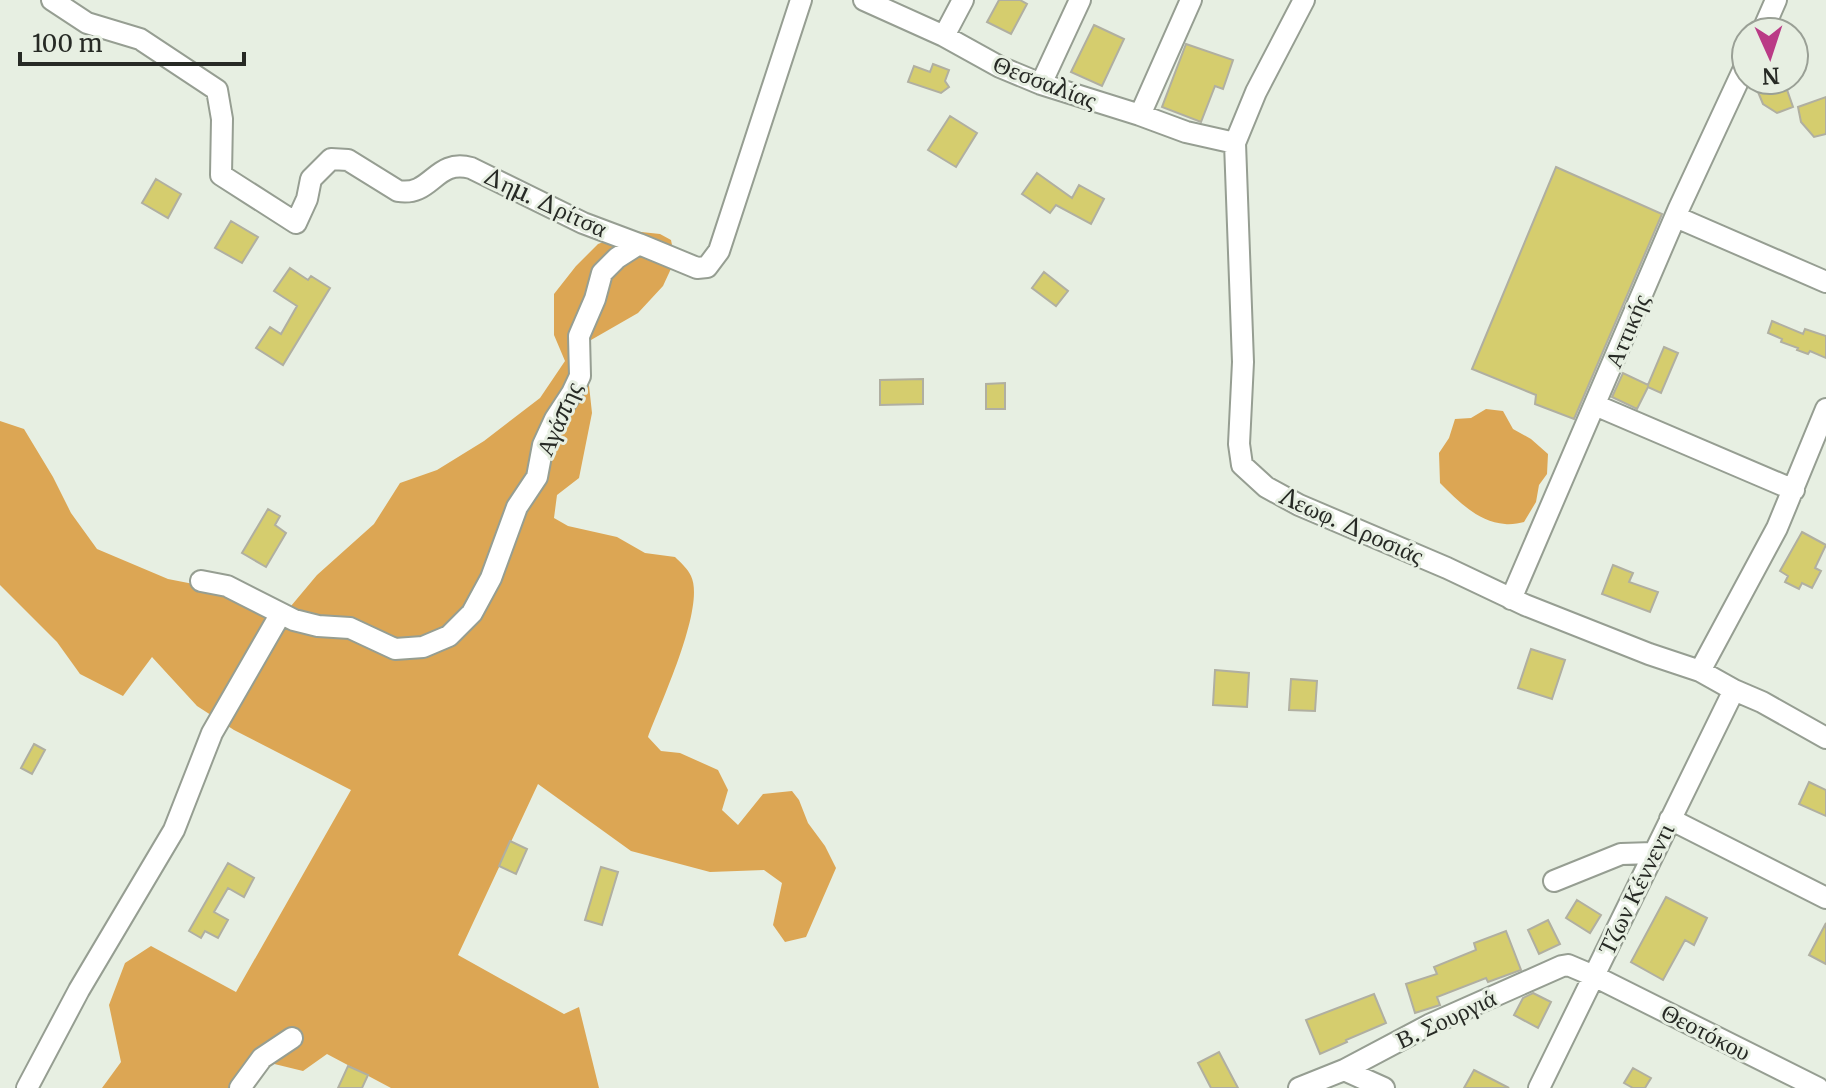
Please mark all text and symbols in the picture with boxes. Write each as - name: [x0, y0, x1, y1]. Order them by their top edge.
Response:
- scale bar: [20, 16, 244, 66]
- north arrow: [1730, 16, 1810, 96]
- text: 100 m: [32, 28, 103, 59]
- street label: Θεσσαλίας: [989, 48, 1102, 116]
- text: N: [1761, 62, 1780, 90]
- street label: Δημ. Δρίτσα: [478, 160, 612, 244]
- street label: Αττικής: [1598, 289, 1657, 373]
- street label: Αγάπης: [529, 377, 589, 461]
- street label: Λεωφ. Δροσιάς: [1275, 480, 1429, 572]
- street label: Τζων Κέννεντι: [1591, 818, 1681, 960]
- street label: Β. Σουργιά: [1391, 982, 1502, 1056]
- street label: Θεοτόκου: [1656, 996, 1756, 1068]

